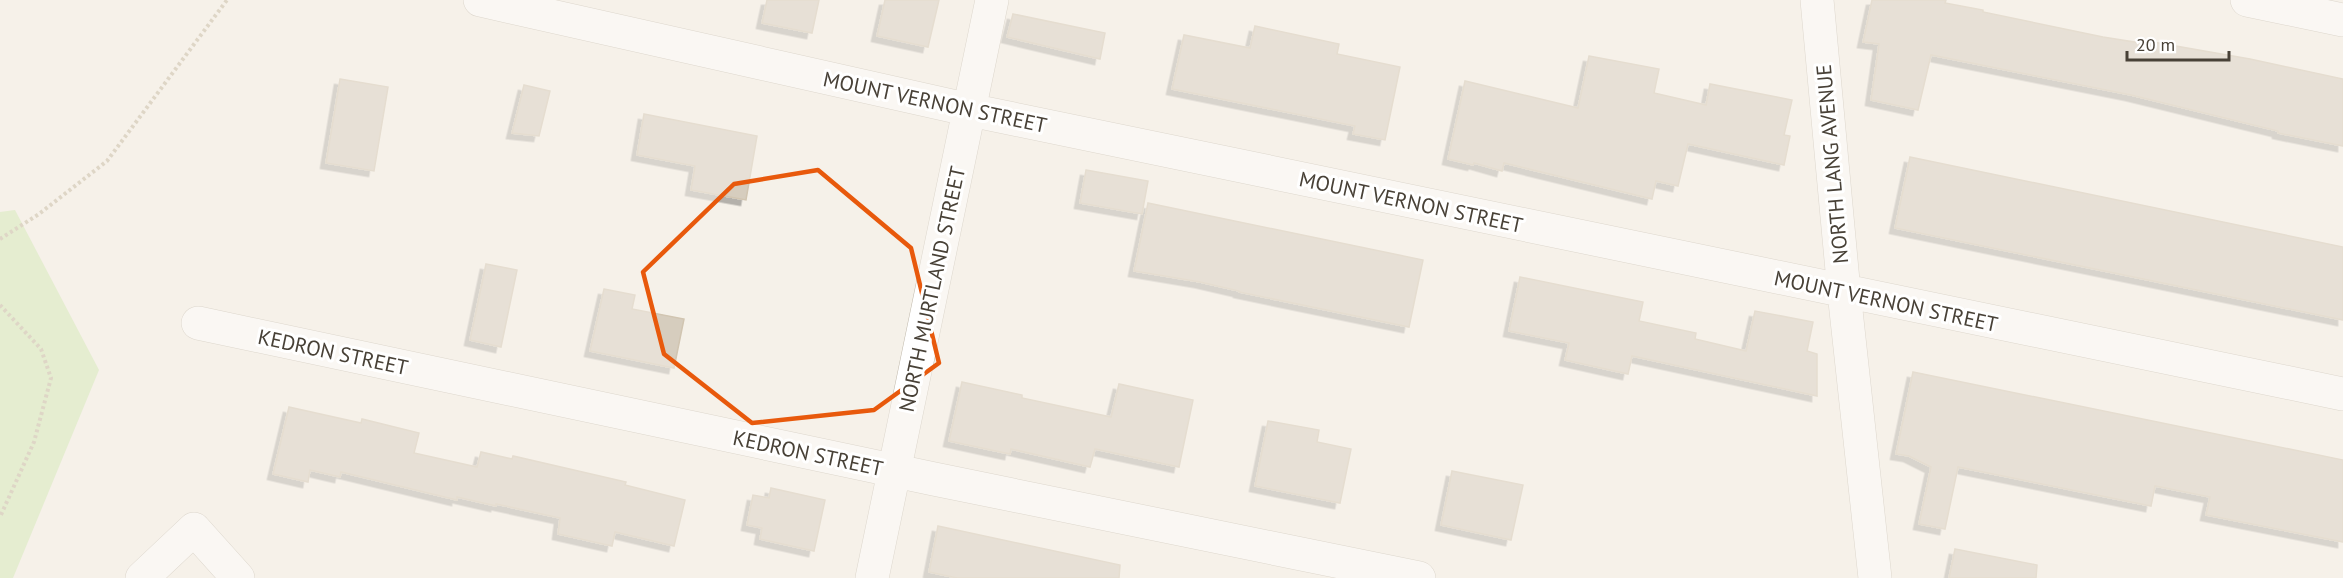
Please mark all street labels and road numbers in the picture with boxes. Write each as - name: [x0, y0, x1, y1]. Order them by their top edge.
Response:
- street label: NORTH LANG AVENUE: [1810, 63, 1854, 265]
- street label: MOUNT VERNON STREET: [821, 65, 1050, 139]
- street label: NORTH MURTLAND STREET: [893, 163, 971, 414]
- street label: MOUNT VERNON STREET: [1297, 165, 1526, 239]
- street label: MOUNT VERNON STREET: [1772, 264, 2001, 338]
- street label: KEDRON STREET: [255, 323, 411, 381]
- street label: KEDRON STREET: [730, 424, 886, 482]

